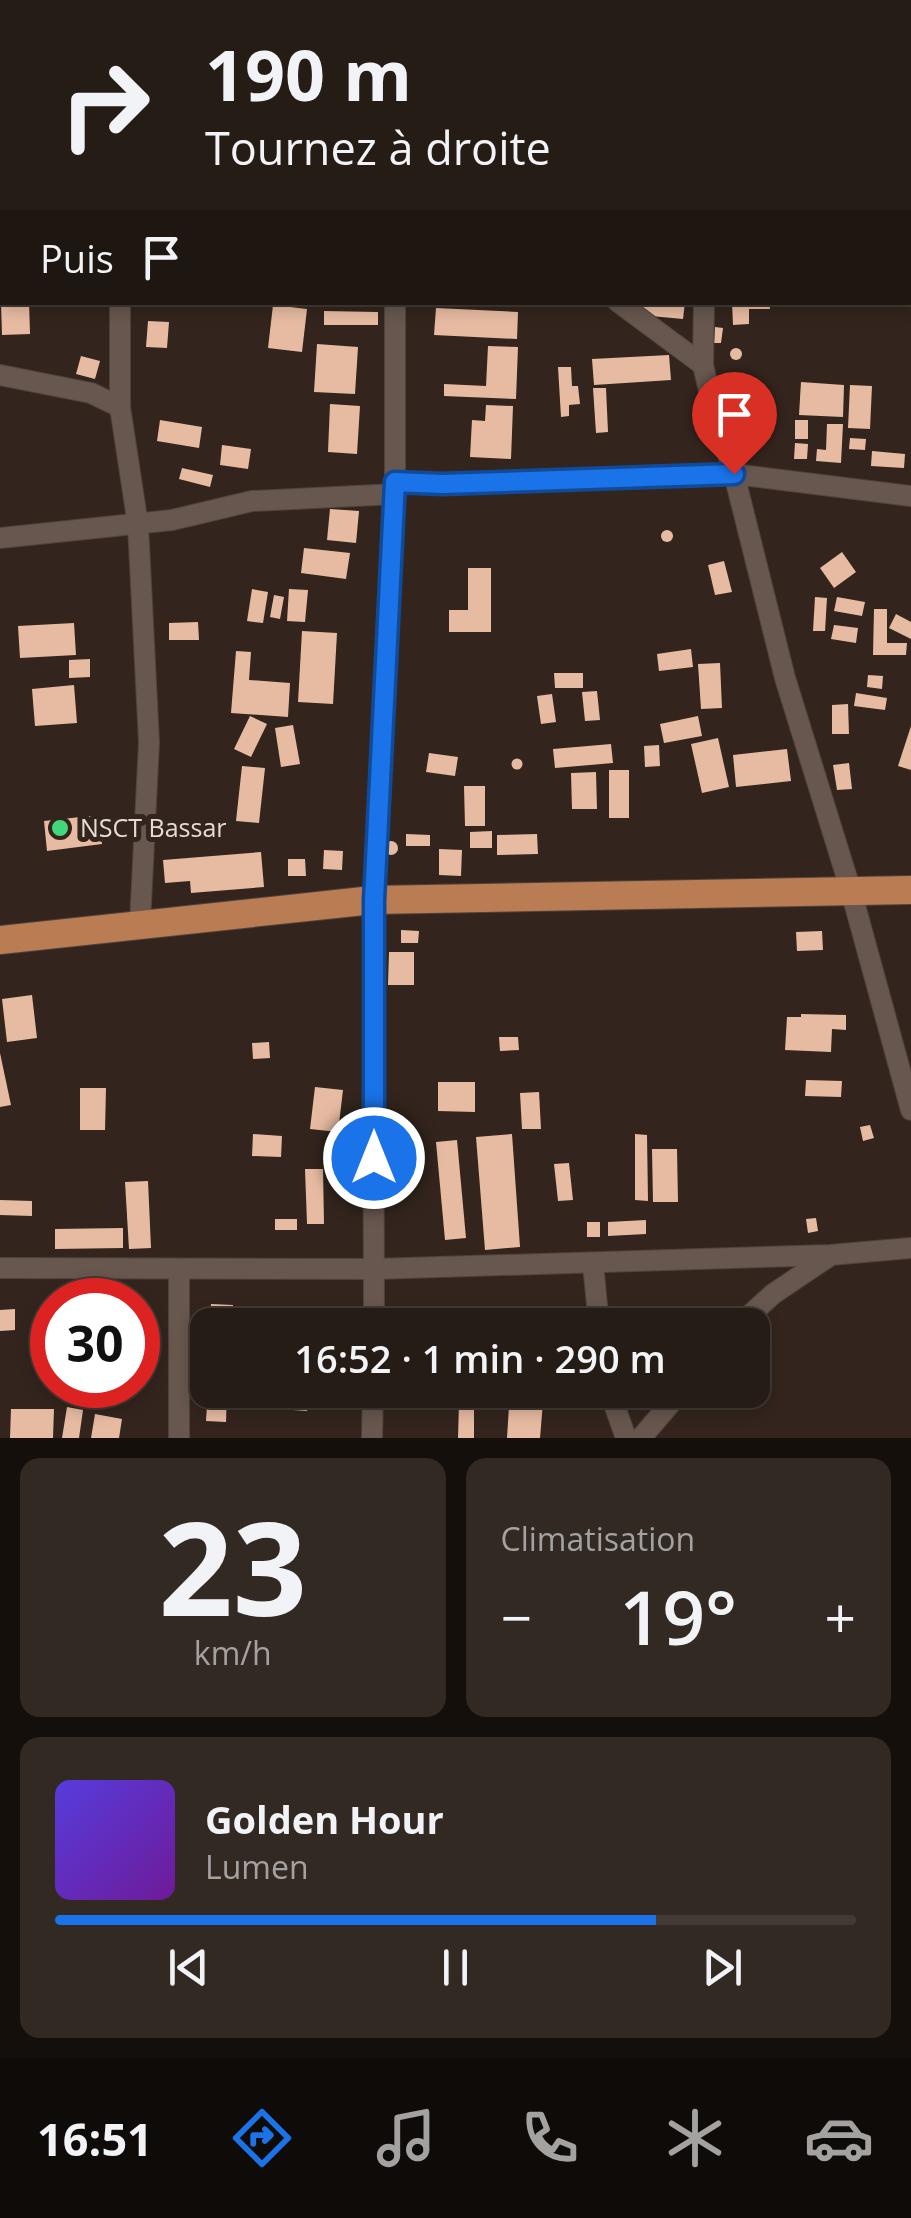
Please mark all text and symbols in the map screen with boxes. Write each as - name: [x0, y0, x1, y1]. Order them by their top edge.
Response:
- text: 190 m: [205, 26, 412, 122]
- icon: right: [40, 40, 170, 170]
- text: Tournez à droite: [205, 117, 551, 178]
- icon: arrive: [134, 230, 189, 285]
- text: Puis: [40, 232, 114, 284]
- pin: [692, 372, 777, 475]
- icon: arrive: [707, 387, 762, 442]
- place label: NSCT Bassar: [80, 810, 227, 844]
- marker: NSCT Bassar: [49, 817, 71, 839]
- position arrow: [322, 1106, 426, 1210]
- speed limit sign: 30: [30, 1278, 160, 1408]
- text: 16:52 · 1 min · 290 m: [294, 1332, 666, 1384]
- text: 23: [158, 1477, 307, 1654]
- text: Climatisation: [501, 1517, 695, 1560]
- text: 19°: [619, 1565, 737, 1667]
- text: −: [501, 1579, 532, 1654]
- text: +: [825, 1579, 856, 1654]
- text: km/h: [194, 1631, 272, 1674]
- text: Golden Hour: [205, 1793, 444, 1845]
- text: Lumen: [205, 1845, 309, 1888]
- icon: previous: [161, 1940, 216, 1995]
- icon: pause: [428, 1940, 483, 1995]
- icon: next: [695, 1940, 750, 1995]
- icon: directions: [227, 2103, 297, 2173]
- icon: music: [371, 2103, 441, 2173]
- icon: phone: [515, 2103, 585, 2173]
- icon: climate: [660, 2103, 730, 2173]
- icon: car: [804, 2103, 874, 2173]
- text: 16:51: [37, 2108, 153, 2169]

